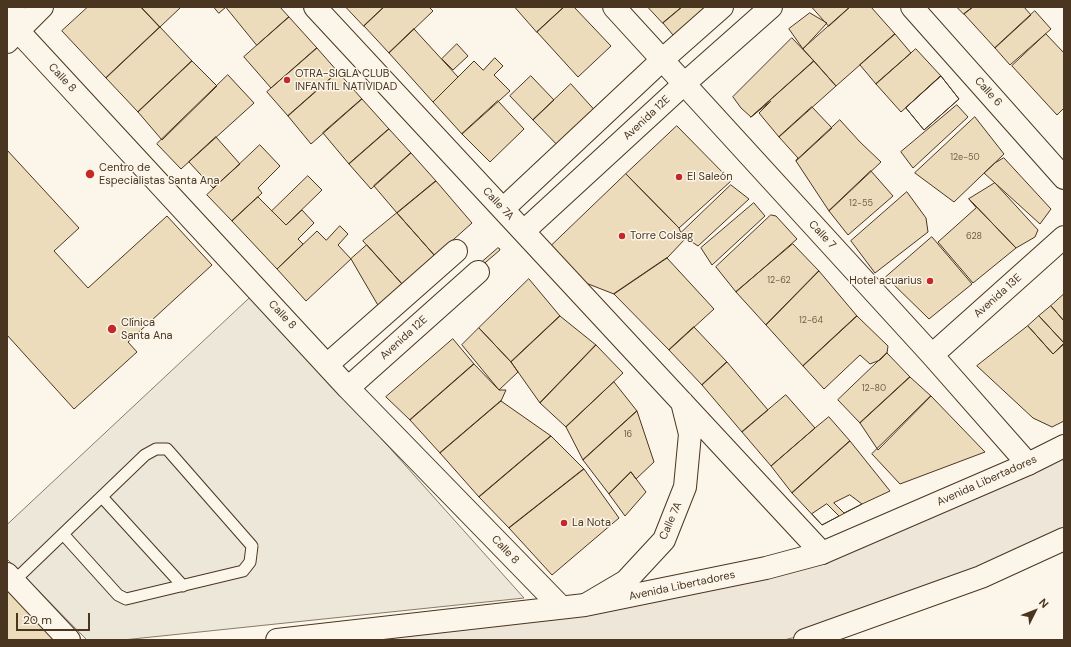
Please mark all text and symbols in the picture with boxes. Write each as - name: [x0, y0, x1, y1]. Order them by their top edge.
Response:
- street label: Calle 8: [45, 61, 79, 95]
- place label: OTRA-SIGLA CLUB INFANTIL NATIVIDAD: [295, 67, 397, 93]
- marker: OTRA-SIGLA CLUB INFANTIL NATIVIDAD: [282, 75, 292, 85]
- street label: Calle 6: [971, 75, 1005, 109]
- street label: Avenida 12E: [621, 93, 673, 143]
- house number: 12e-50: [950, 153, 980, 163]
- place label: Centro de Especialistas Santa Ana: [99, 161, 219, 187]
- marker: Centro de Especialistas Santa Ana: [84, 168, 96, 180]
- place label: El Saleón: [687, 170, 732, 184]
- marker: El Saleón: [674, 172, 684, 182]
- street label: Calle 7A: [479, 185, 517, 223]
- house number: 12-55: [849, 199, 873, 209]
- street label: Calle 7: [806, 218, 838, 252]
- place label: Torre Colsag: [630, 229, 693, 243]
- marker: Torre Colsag: [617, 231, 627, 241]
- house number: 628: [966, 232, 982, 242]
- street label: Avenida 13E: [972, 271, 1024, 321]
- place label: Hotel acuarius: [849, 274, 922, 288]
- house number: 12-62: [767, 276, 791, 286]
- marker: Hotel acuarius: [925, 276, 935, 286]
- street label: Calle 8: [265, 298, 299, 332]
- street label: Avenida 12E: [378, 313, 430, 363]
- place label: Clínica Santa Ana: [121, 316, 173, 342]
- house number: 12-64: [799, 316, 823, 326]
- marker: Clínica Santa Ana: [106, 323, 118, 335]
- house number: 12-80: [862, 384, 886, 394]
- house number: 16: [624, 430, 632, 440]
- street label: Avenida Libertadores: [935, 453, 1039, 509]
- street label: Calle 7A: [657, 500, 685, 542]
- place label: La Nota: [572, 516, 611, 530]
- marker: La Nota: [559, 518, 569, 528]
- street label: Calle 8: [488, 533, 522, 567]
- street label: Avenida Libertadores: [628, 568, 736, 604]
- north arrow: [1015, 591, 1055, 631]
- text: N: [1036, 595, 1052, 611]
- scale bar: [18, 605, 92, 631]
- text: 20 m: [23, 612, 52, 628]

